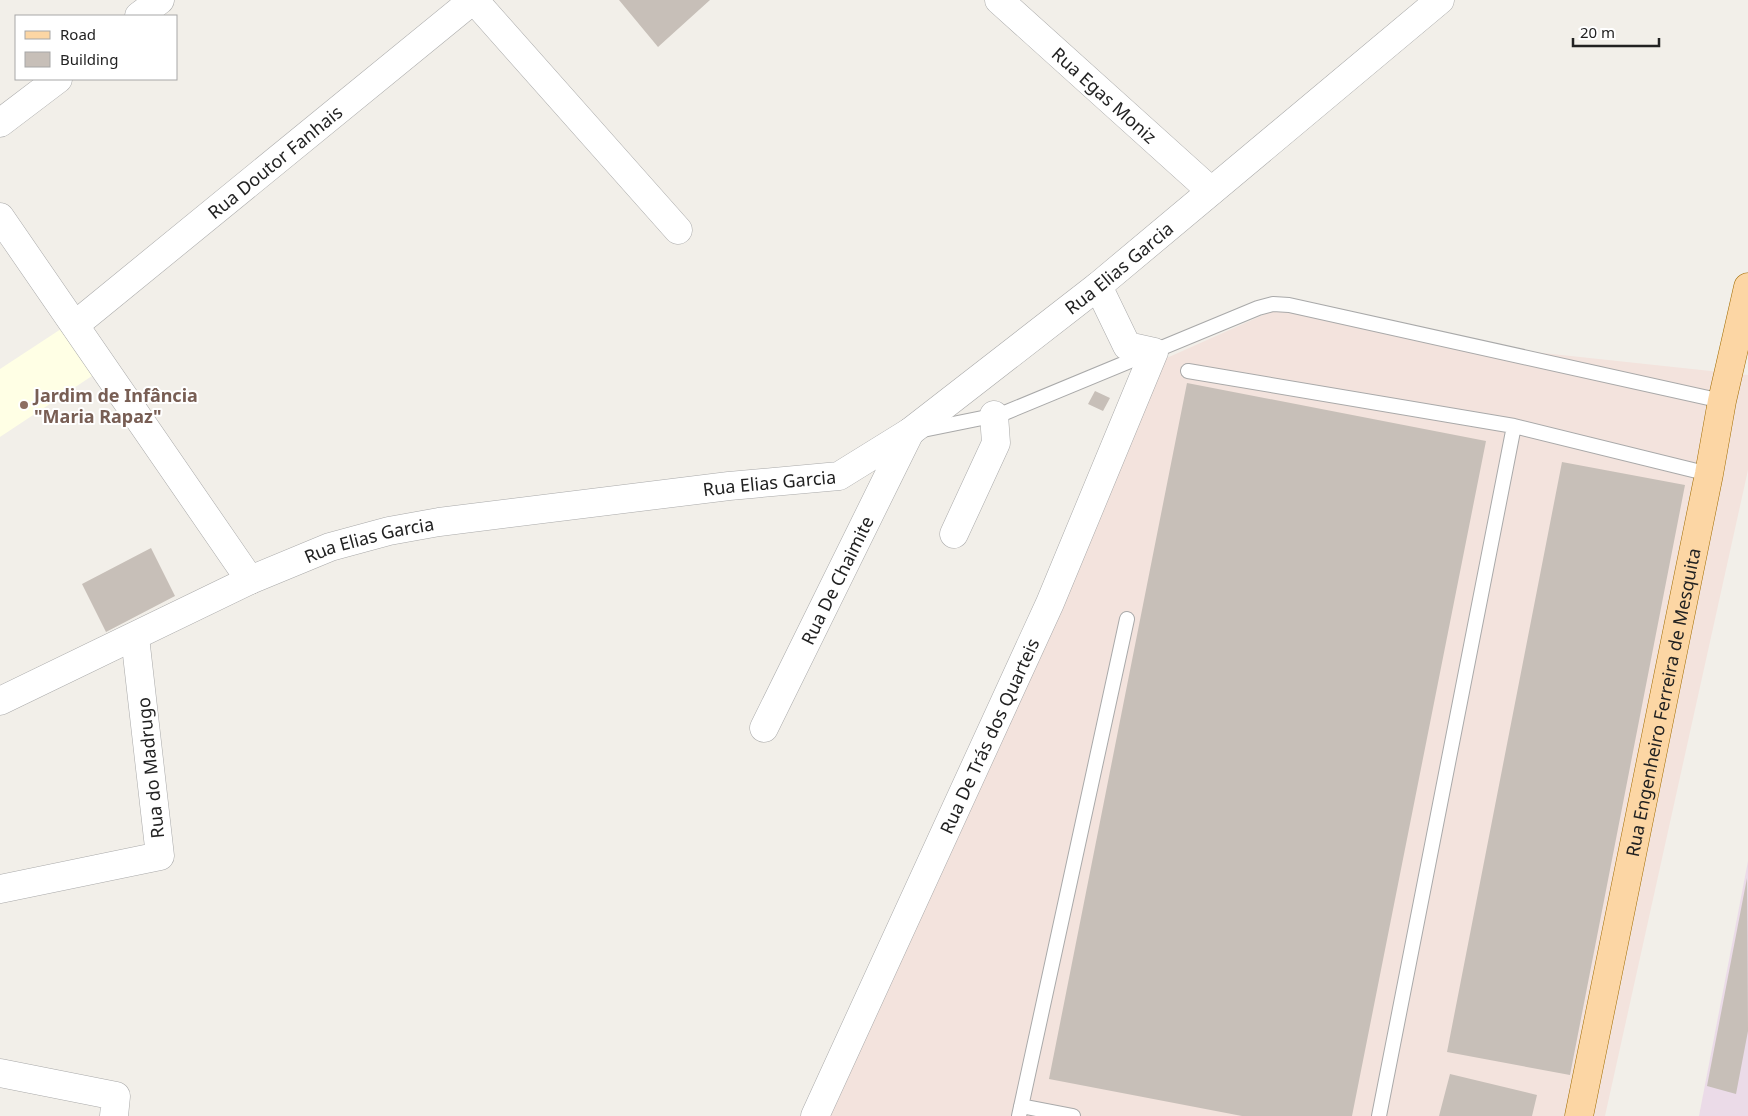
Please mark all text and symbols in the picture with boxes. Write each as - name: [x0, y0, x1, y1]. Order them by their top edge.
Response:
- legend: [15, 15, 178, 80]
- scale bar: [1573, 15, 1659, 47]
- text: 20 m: [1580, 22, 1615, 42]
- text: Road: [60, 24, 96, 44]
- street label: Rua Egas Moniz: [1047, 42, 1162, 149]
- text: Building: [60, 49, 118, 69]
- street label: Rua Doutor Fanhais: [203, 100, 347, 224]
- street label: Rua Elias Garcia: [1060, 216, 1178, 320]
- place label: Jardim de Infância "Maria Rapaz": [32, 383, 198, 428]
- marker: Jardim de Infância "Maria Rapaz": [18, 399, 30, 411]
- street label: Rua Elias Garcia: [701, 464, 837, 501]
- street label: Rua Elias Garcia: [300, 511, 436, 568]
- street label: Rua De Chaimite: [795, 512, 879, 648]
- street label: Rua Engenheiro Ferreira de Mesquita: [1620, 546, 1706, 859]
- street label: Rua De Trás dos Quarteis: [934, 634, 1044, 838]
- street label: Rua do Madrugo: [131, 696, 169, 840]

